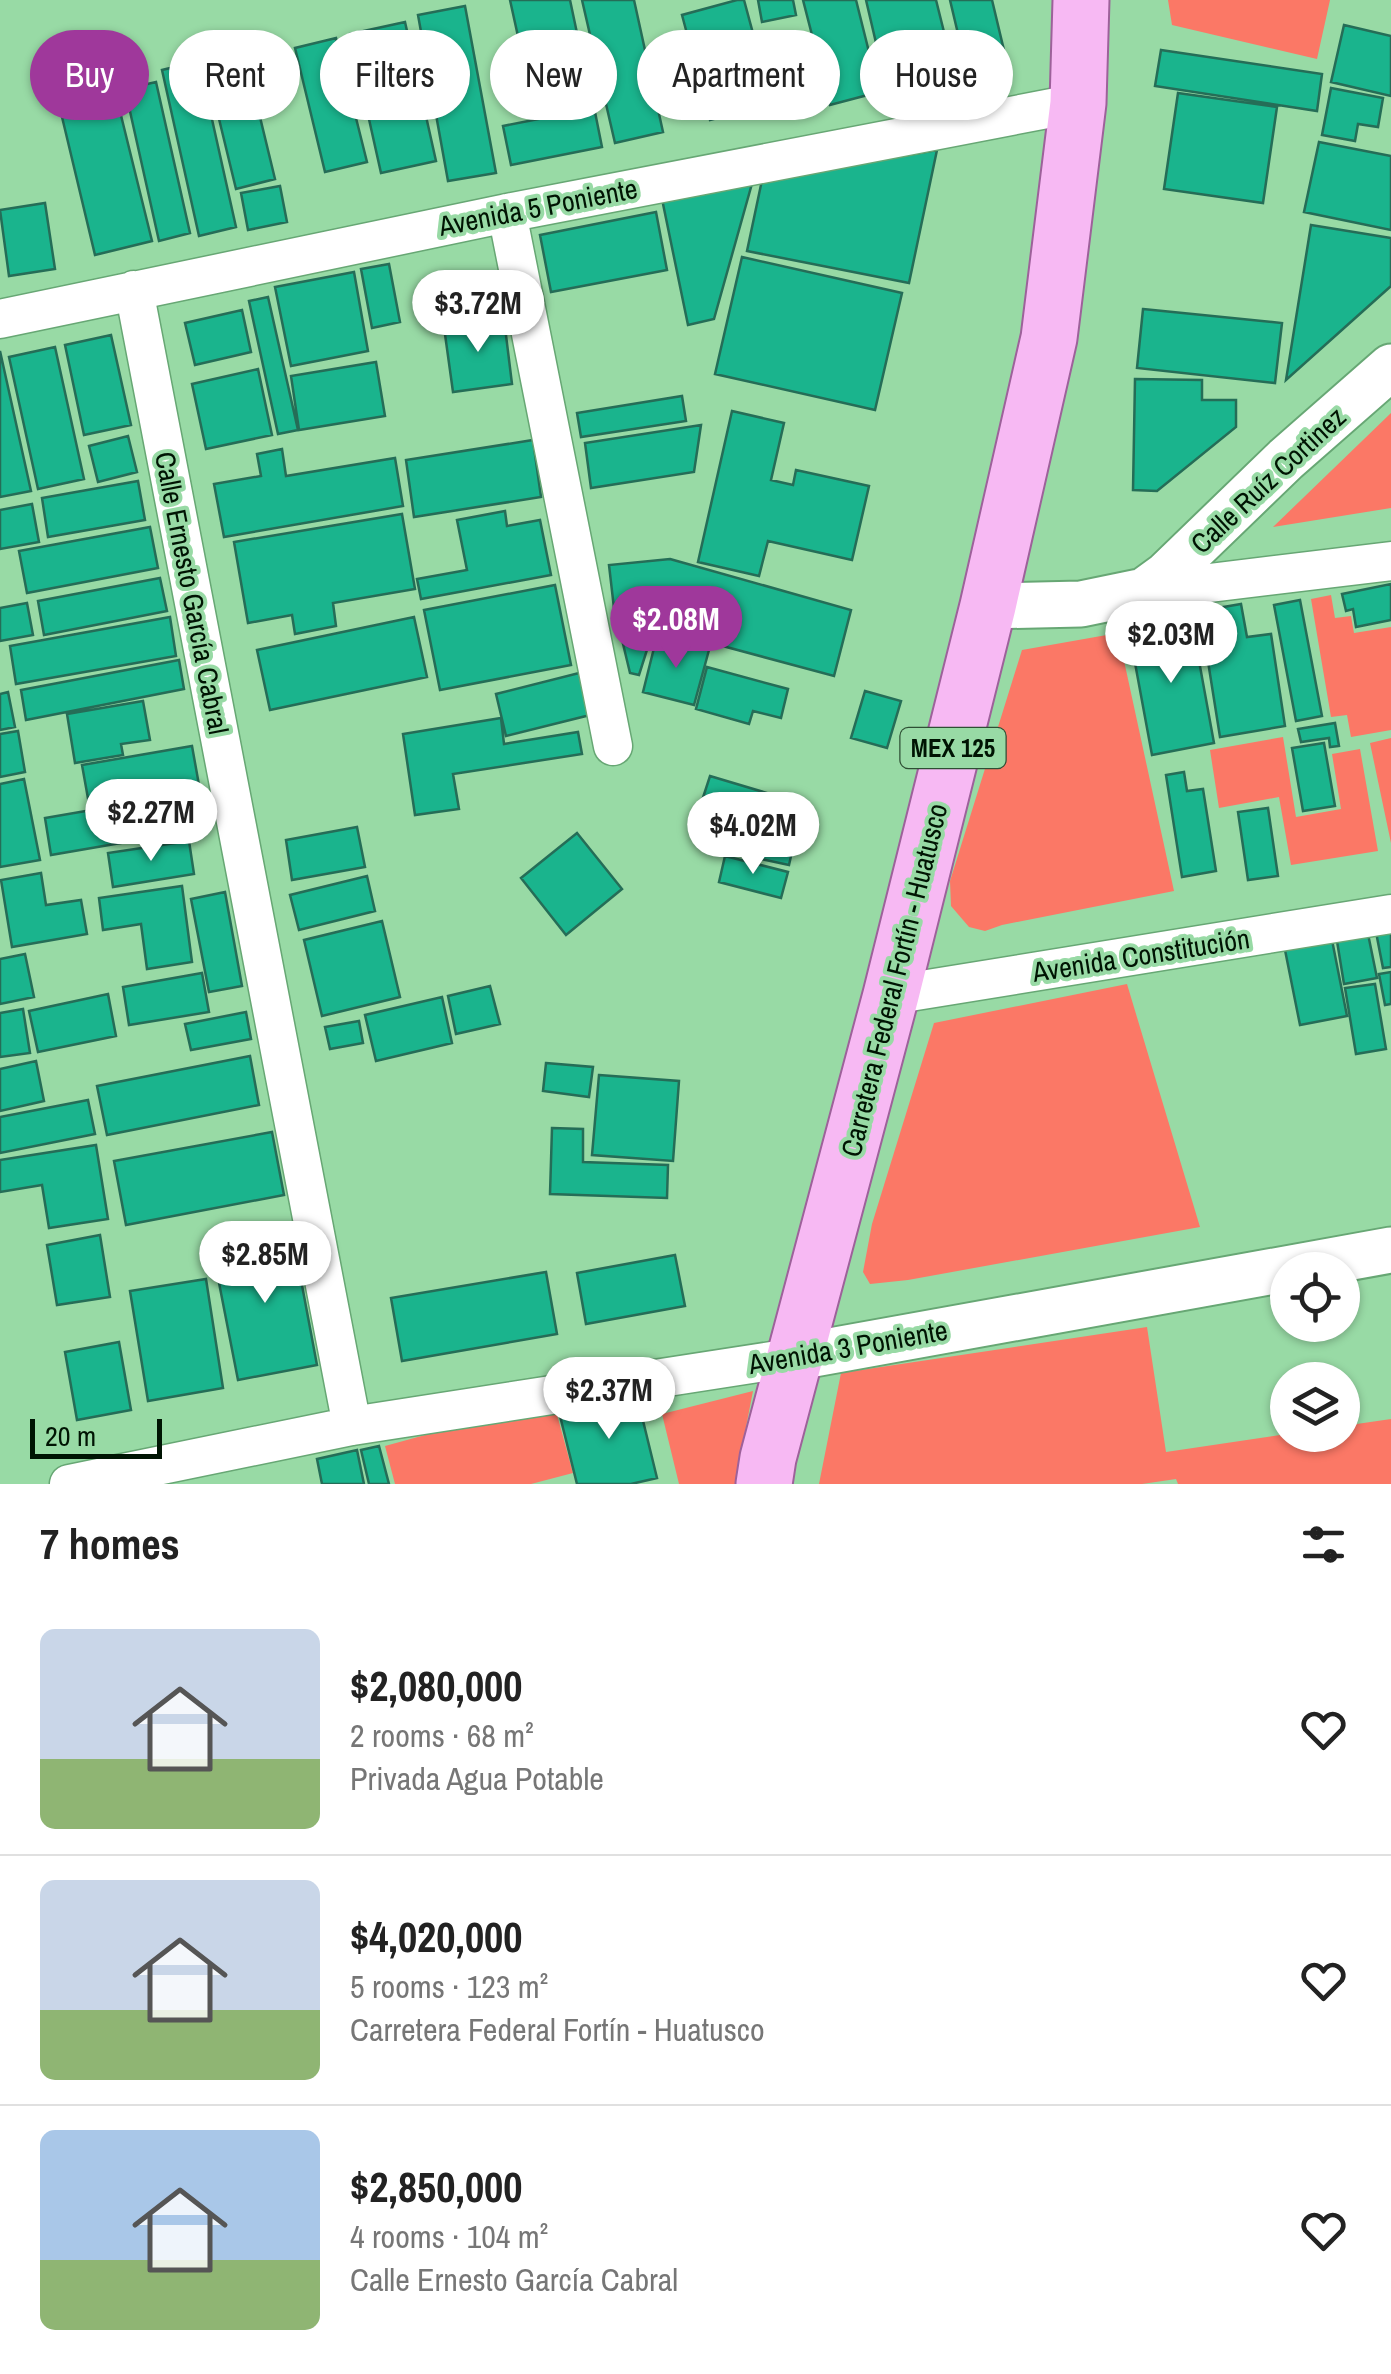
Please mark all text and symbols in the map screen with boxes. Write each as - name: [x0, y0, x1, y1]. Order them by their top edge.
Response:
- chip: Buy: [30, 30, 149, 120]
- chip: Rent: [169, 30, 300, 120]
- chip: Filters: [320, 30, 470, 120]
- chip: New: [490, 30, 617, 120]
- chip: Apartment: [637, 30, 840, 120]
- chip: House: [860, 30, 1013, 120]
- street label: Avenida 5 Poniente: [435, 169, 640, 245]
- pin: $3.72M: [397, 270, 559, 355]
- text: $3.72M: [434, 281, 522, 324]
- street label: Calle Ruíz Cortinez: [1182, 398, 1354, 562]
- street label: Calle Ernesto García Cabral: [146, 448, 238, 738]
- pin: $2.08M: [595, 586, 757, 671]
- text: $2.08M: [632, 597, 720, 640]
- pin: $2.03M: [1090, 601, 1252, 686]
- text: $2.03M: [1127, 612, 1215, 655]
- road number: MEX 125: [900, 728, 1006, 768]
- pin: $2.27M: [70, 779, 232, 864]
- text: $2.27M: [107, 790, 195, 833]
- pin: $4.02M: [672, 792, 834, 877]
- street label: Carretera Federal Fortín - Huatusco: [832, 799, 956, 1161]
- text: $4.02M: [709, 803, 797, 846]
- street label: Avenida Constitución: [1029, 919, 1252, 991]
- pin: $2.85M: [184, 1221, 346, 1306]
- text: $2.85M: [221, 1232, 309, 1275]
- map controls: [1270, 1252, 1360, 1452]
- button: locate: [1270, 1252, 1360, 1342]
- street label: Avenida 3 Poniente: [745, 1311, 950, 1383]
- pin: $2.37M: [528, 1357, 690, 1442]
- button: layers: [1270, 1362, 1360, 1452]
- text: $2.37M: [565, 1368, 653, 1411]
- scale bar: [30, 1414, 162, 1458]
- text: 20 m: [45, 1417, 96, 1455]
- text: 7 homes: [40, 1516, 180, 1572]
- icon: filters: [1296, 1517, 1351, 1572]
- text: $2,080,000: [350, 1658, 522, 1714]
- icon: home: [120, 1669, 240, 1789]
- icon: heart: [1296, 1702, 1351, 1757]
- text: 2 rooms · 68 m²: [350, 1714, 534, 1757]
- text: Privada Agua Potable: [350, 1757, 604, 1800]
- text: $4,020,000: [350, 1909, 522, 1965]
- icon: home: [120, 1920, 240, 2040]
- icon: heart: [1296, 1953, 1351, 2008]
- text: 5 rooms · 123 m²: [350, 1965, 548, 2008]
- text: Carretera Federal Fortín - Huatusco: [350, 2008, 765, 2051]
- text: $2,850,000: [350, 2159, 522, 2215]
- icon: home: [120, 2170, 240, 2290]
- icon: heart: [1296, 2203, 1351, 2258]
- text: 4 rooms · 104 m²: [350, 2215, 548, 2258]
- text: Calle Ernesto García Cabral: [350, 2258, 678, 2301]

